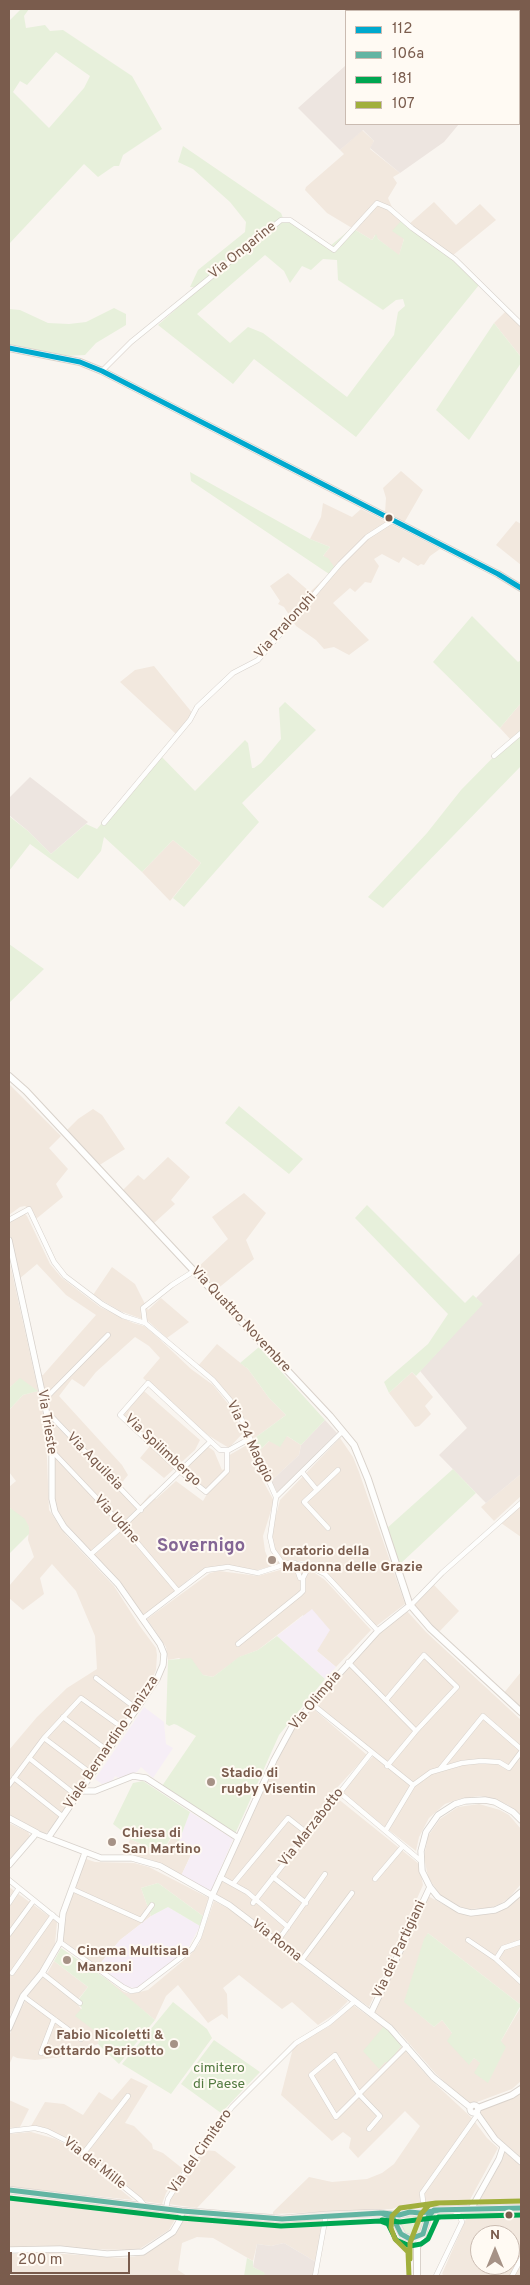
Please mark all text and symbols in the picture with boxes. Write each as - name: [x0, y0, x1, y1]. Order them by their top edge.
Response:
- legend: [345, 10, 520, 125]
- text: 112: [392, 20, 412, 39]
- text: 106a: [392, 45, 424, 64]
- text: 181: [392, 70, 412, 89]
- text: 107: [392, 95, 415, 114]
- street label: Via Ongarine: [206, 219, 280, 283]
- unlabelled marker: [384, 513, 394, 523]
- street label: Via Pralonghi: [252, 589, 320, 663]
- street label: Via Quattro Novembre: [186, 1263, 294, 1377]
- street label: Via Trieste: [33, 1388, 59, 1456]
- street label: Via 24 Maggio: [222, 1398, 276, 1486]
- street label: Via Spilimbergo: [120, 1411, 204, 1491]
- street label: Via Aquileia: [62, 1429, 126, 1495]
- street label: Via Udine: [90, 1492, 142, 1548]
- district label: Sovernigo: [157, 1536, 245, 1558]
- place label: oratorio della Madonna delle Grazie: [282, 1544, 423, 1576]
- marker: oratorio della Madonna delle Grazie: [266, 1554, 278, 1566]
- street label: Via Olimpia: [287, 1668, 345, 1734]
- street label: Viale Bernardino Panizza: [61, 1673, 163, 1813]
- place label: Stadio di rugby Visentin: [221, 1766, 316, 1798]
- marker: Stadio di rugby Visentin: [205, 1776, 217, 1788]
- street label: Via Marzabotto: [276, 1785, 348, 1871]
- place label: Chiesa di San Martino: [122, 1826, 201, 1858]
- marker: Chiesa di San Martino: [106, 1836, 118, 1848]
- street label: Via dei Partigiani: [370, 1898, 430, 2002]
- street label: Via Roma: [247, 1916, 305, 1966]
- place label: Cinema Multisala Manzoni: [77, 1944, 189, 1976]
- marker: Cinema Multisala Manzoni: [61, 1954, 73, 1966]
- place label: Fabio Nicoletti & Gottardo Parisotto: [43, 2028, 164, 2060]
- marker: Fabio Nicoletti & Gottardo Parisotto: [168, 2038, 180, 2050]
- park label: cimitero di Paese: [193, 2061, 245, 2094]
- street label: Via del Cimitero: [166, 2106, 236, 2198]
- street label: Via dei Mille: [59, 2134, 129, 2194]
- unlabelled marker: [504, 2210, 514, 2220]
- north arrow: [470, 2225, 520, 2275]
- text: N: [490, 2227, 500, 2244]
- scale bar: [12, 2242, 132, 2274]
- text: 200 m: [18, 2251, 63, 2270]

